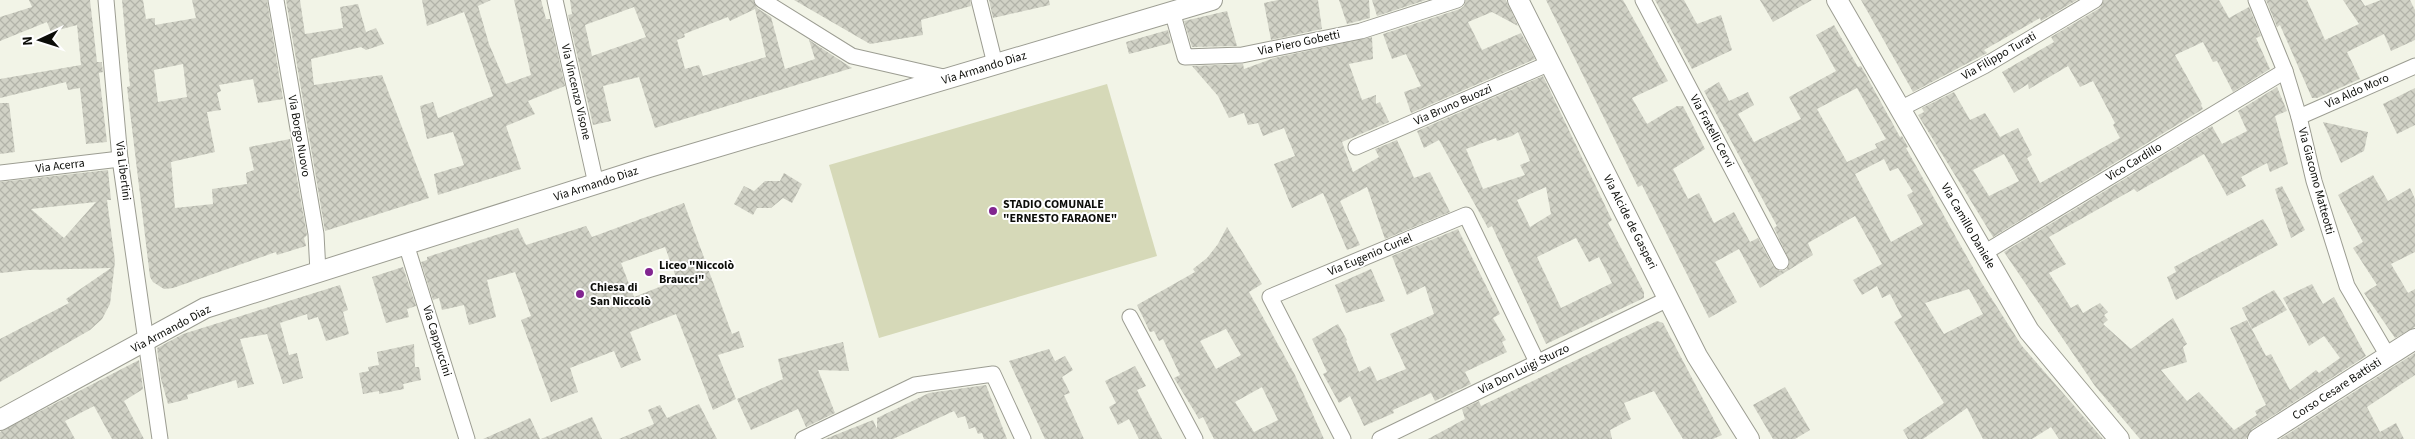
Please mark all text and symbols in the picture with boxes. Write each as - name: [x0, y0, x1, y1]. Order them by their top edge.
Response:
- north arrow: [15, 15, 65, 65]
- street label: Via Piero Gobetti: [1256, 26, 1342, 60]
- street label: Via Filippo Turati: [1958, 28, 2040, 84]
- text: N: [18, 35, 38, 46]
- street label: Via Vincenzo Visone: [557, 42, 595, 142]
- street label: Via Armando Diaz: [939, 47, 1029, 89]
- street label: Via Aldo Moro: [2322, 69, 2392, 113]
- street label: Via Bruno Buozzi: [1411, 80, 1495, 130]
- street label: Via Fratelli Cervi: [1686, 92, 1738, 170]
- street label: Via Borgo Nuovo: [283, 94, 315, 178]
- street label: Via Giacomo Matteotti: [2294, 126, 2338, 236]
- street label: Vico Cardillo: [2103, 139, 2165, 185]
- street label: Via Libertini: [111, 140, 135, 202]
- street label: Via Acerra: [34, 155, 86, 177]
- street label: Via Armando Diaz: [552, 162, 640, 206]
- street label: Via Alcide de Gasperi: [1599, 172, 1661, 272]
- street label: Via Camillo Daniele: [1937, 180, 1999, 272]
- place label: STADIO COMUNALE "ERNESTO FARAONE": [1003, 196, 1117, 227]
- marker: STADIO COMUNALE "ERNESTO FARAONE": [987, 205, 999, 217]
- street label: Via Eugenio Curiel: [1325, 230, 1415, 280]
- place label: Liceo "Niccolò Braucci": [659, 257, 734, 288]
- marker: Liceo "Niccolò Braucci": [643, 266, 655, 278]
- place label: Chiesa di San Niccolò: [590, 279, 651, 310]
- marker: Chiesa di San Niccolò: [574, 288, 586, 300]
- street label: Via Armando Diaz: [128, 301, 214, 357]
- street label: Via Cappuccini: [418, 303, 456, 379]
- street label: Via Don Luigi Sturzo: [1476, 340, 1572, 398]
- street label: Corso Cesare Battisti: [2289, 354, 2385, 424]

